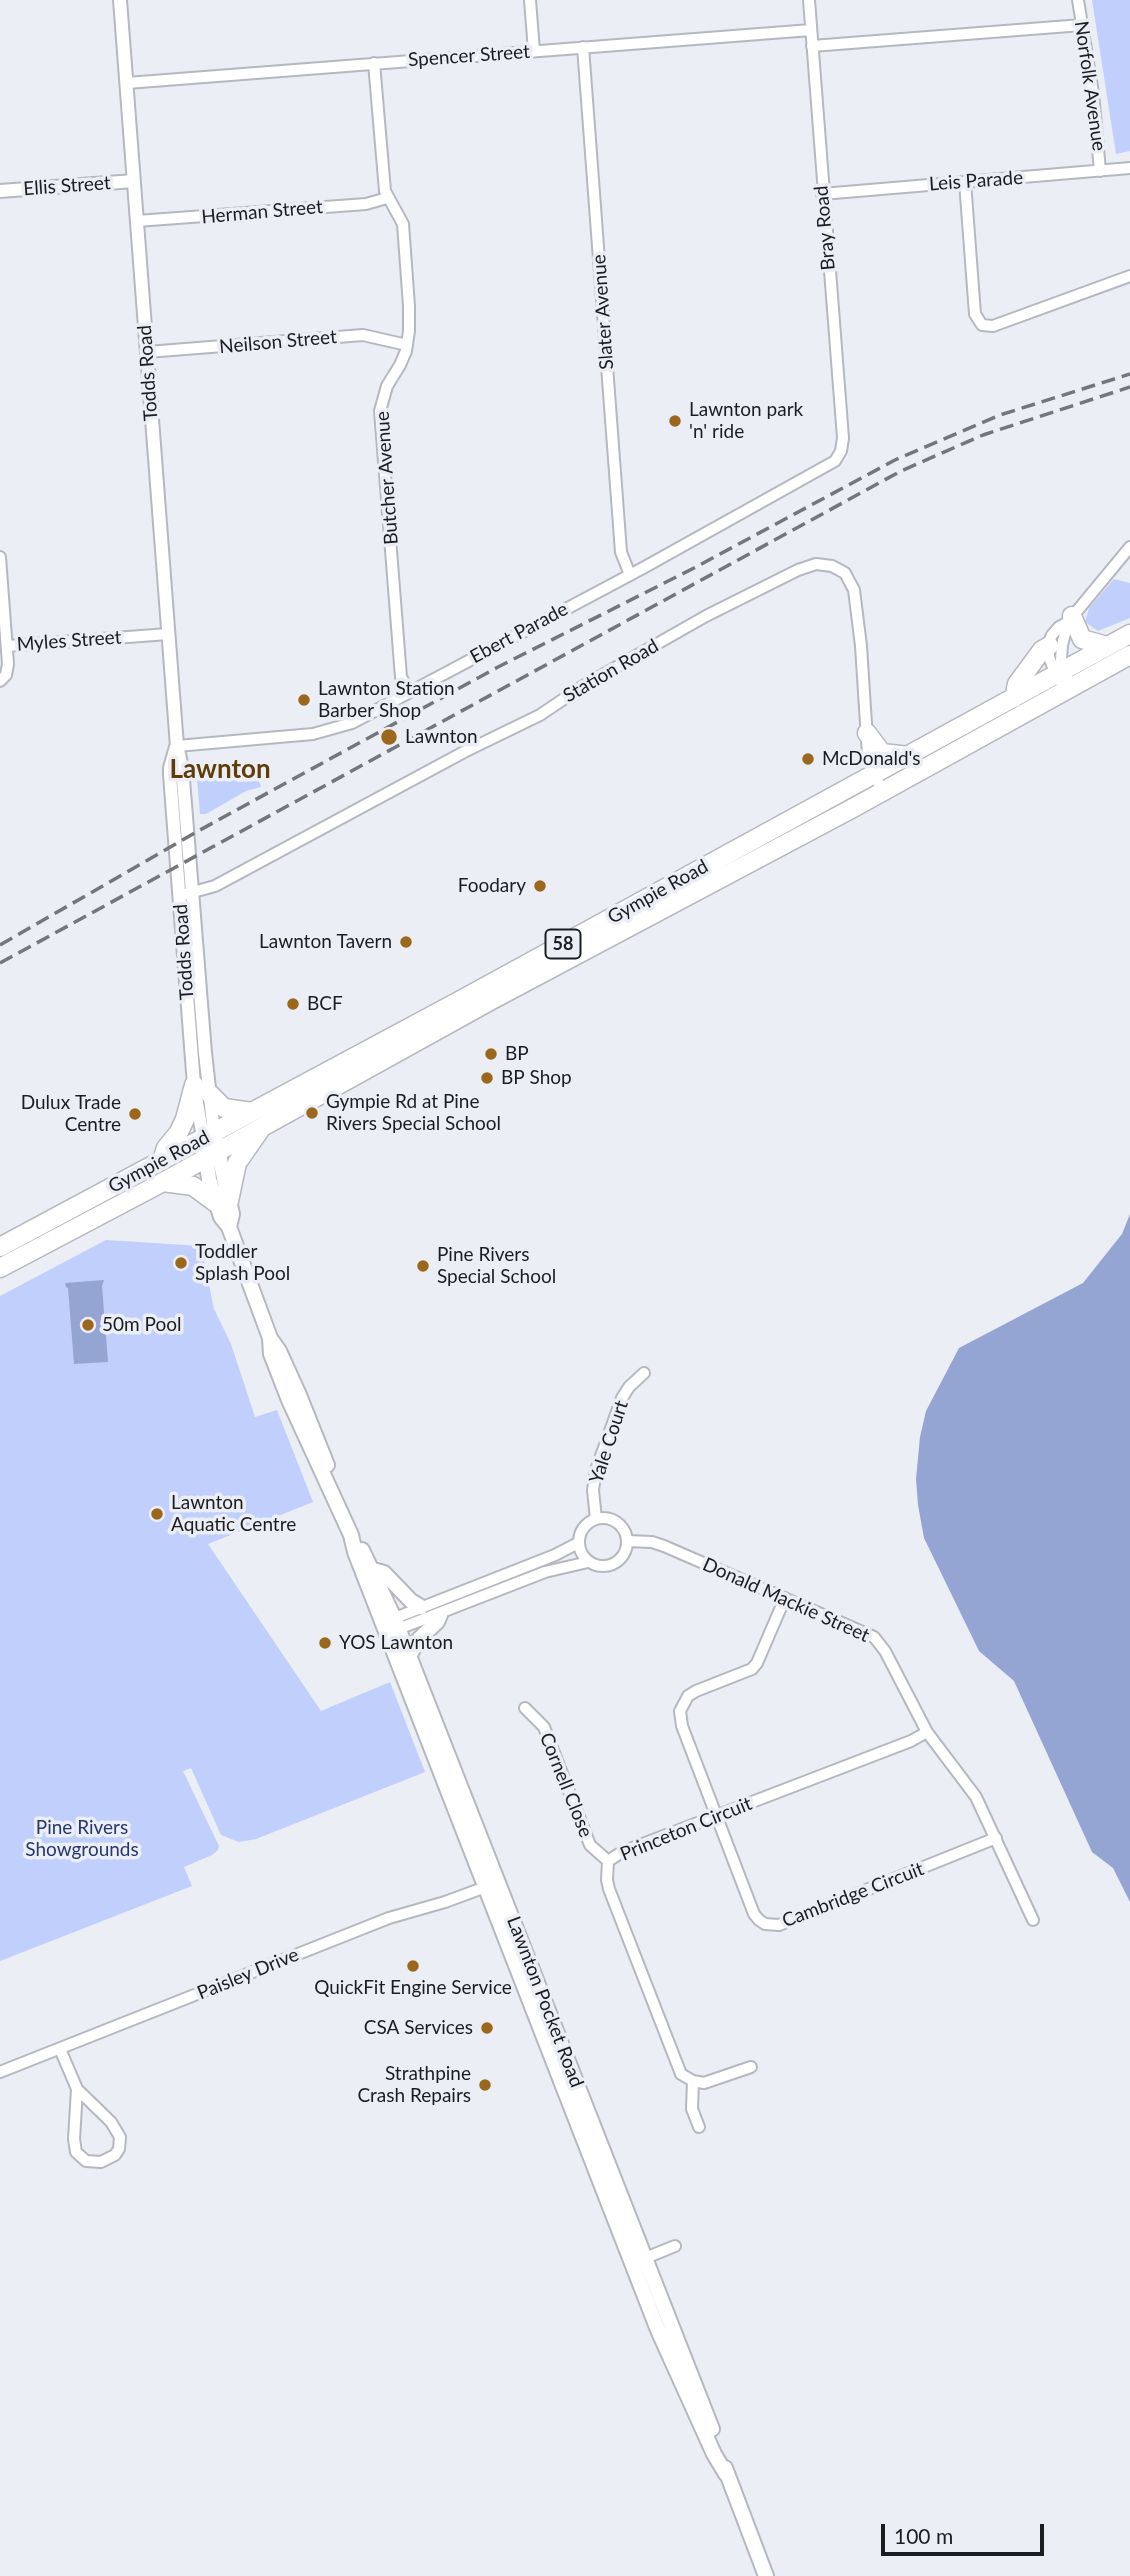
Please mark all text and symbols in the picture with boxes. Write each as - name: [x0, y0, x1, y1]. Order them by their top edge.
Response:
- street label: Norfolk Avenue: [1070, 20, 1110, 152]
- street label: Spencer Street: [407, 40, 531, 72]
- street label: Leis Parade: [928, 166, 1024, 196]
- street label: Ellis Street: [23, 172, 111, 200]
- street label: Bray Road: [810, 185, 840, 271]
- street label: Herman Street: [200, 195, 324, 229]
- street label: Slater Avenue: [588, 254, 618, 370]
- street label: Todds Road: [133, 324, 163, 422]
- street label: Neilson Street: [218, 326, 338, 358]
- place label: Lawnton park 'n' ride: [689, 399, 803, 443]
- street label: Butcher Avenue: [371, 410, 403, 546]
- marker: Lawnton park 'n' ride: [667, 413, 683, 429]
- street label: Ebert Parade: [466, 598, 572, 668]
- street label: Myles Street: [16, 626, 122, 656]
- street label: Station Road: [559, 635, 663, 707]
- place label: Lawnton Station Barber Shop: [318, 678, 455, 722]
- marker: Lawnton Station Barber Shop: [296, 692, 312, 708]
- place label: Lawnton: [405, 726, 478, 748]
- marker: Lawnton: [379, 727, 399, 747]
- place label: McDonald's: [822, 748, 921, 770]
- marker: McDonald's: [800, 751, 816, 767]
- district label: Lawnton: [169, 754, 271, 786]
- street label: Gympie Road: [604, 855, 712, 929]
- place label: Foodary: [458, 875, 526, 897]
- marker: Foodary: [532, 878, 548, 894]
- street label: Todds Road: [169, 903, 199, 1001]
- road number: 58: [546, 930, 580, 959]
- place label: Lawnton Tavern: [259, 931, 392, 953]
- marker: Lawnton Tavern: [398, 934, 414, 950]
- place label: BCF: [307, 993, 343, 1015]
- marker: BCF: [285, 996, 301, 1012]
- place label: BP: [505, 1043, 529, 1065]
- marker: BP: [483, 1046, 499, 1062]
- place label: BP Shop: [501, 1067, 572, 1089]
- marker: BP Shop: [479, 1070, 495, 1086]
- place label: Gympie Rd at Pine Rivers Special School: [326, 1091, 501, 1135]
- place label: Dulux Trade Centre: [21, 1092, 121, 1136]
- marker: Gympie Rd at Pine Rivers Special School: [304, 1105, 320, 1121]
- marker: Dulux Trade Centre: [127, 1106, 143, 1122]
- street label: Gympie Road: [105, 1126, 213, 1198]
- place label: Toddler Splash Pool: [195, 1241, 290, 1285]
- place label: Pine Rivers Special School: [437, 1244, 556, 1288]
- marker: Toddler Splash Pool: [173, 1255, 189, 1271]
- marker: Pine Rivers Special School: [415, 1258, 431, 1274]
- place label: 50m Pool: [102, 1314, 181, 1336]
- marker: 50m Pool: [80, 1317, 96, 1333]
- street label: Yale Court: [585, 1398, 633, 1486]
- place label: Lawnton Aquatic Centre: [171, 1492, 296, 1536]
- marker: Lawnton Aquatic Centre: [149, 1506, 165, 1522]
- street label: Donald Mackie Street: [699, 1553, 873, 1647]
- place label: YOS Lawnton: [339, 1632, 453, 1654]
- marker: YOS Lawnton: [317, 1635, 333, 1651]
- street label: Cornell Close: [535, 1729, 597, 1841]
- street label: Princeton Circuit: [617, 1792, 755, 1866]
- park label: Pine Rivers Showgrounds: [25, 1817, 139, 1861]
- street label: Cambridge Circuit: [779, 1857, 927, 1933]
- street label: Lawnton Pocket Road: [502, 1913, 588, 2091]
- street label: Paisley Drive: [194, 1943, 302, 2005]
- marker: QuickFit Engine Service: [405, 1958, 421, 1974]
- place label: QuickFit Engine Service: [314, 1977, 512, 1999]
- place label: CSA Services: [364, 2017, 473, 2039]
- marker: CSA Services: [479, 2020, 495, 2036]
- place label: Strathpine Crash Repairs: [357, 2063, 471, 2107]
- marker: Strathpine Crash Repairs: [477, 2077, 493, 2093]
- scale bar: [885, 2510, 1048, 2554]
- text: 100 m: [894, 2523, 953, 2548]

